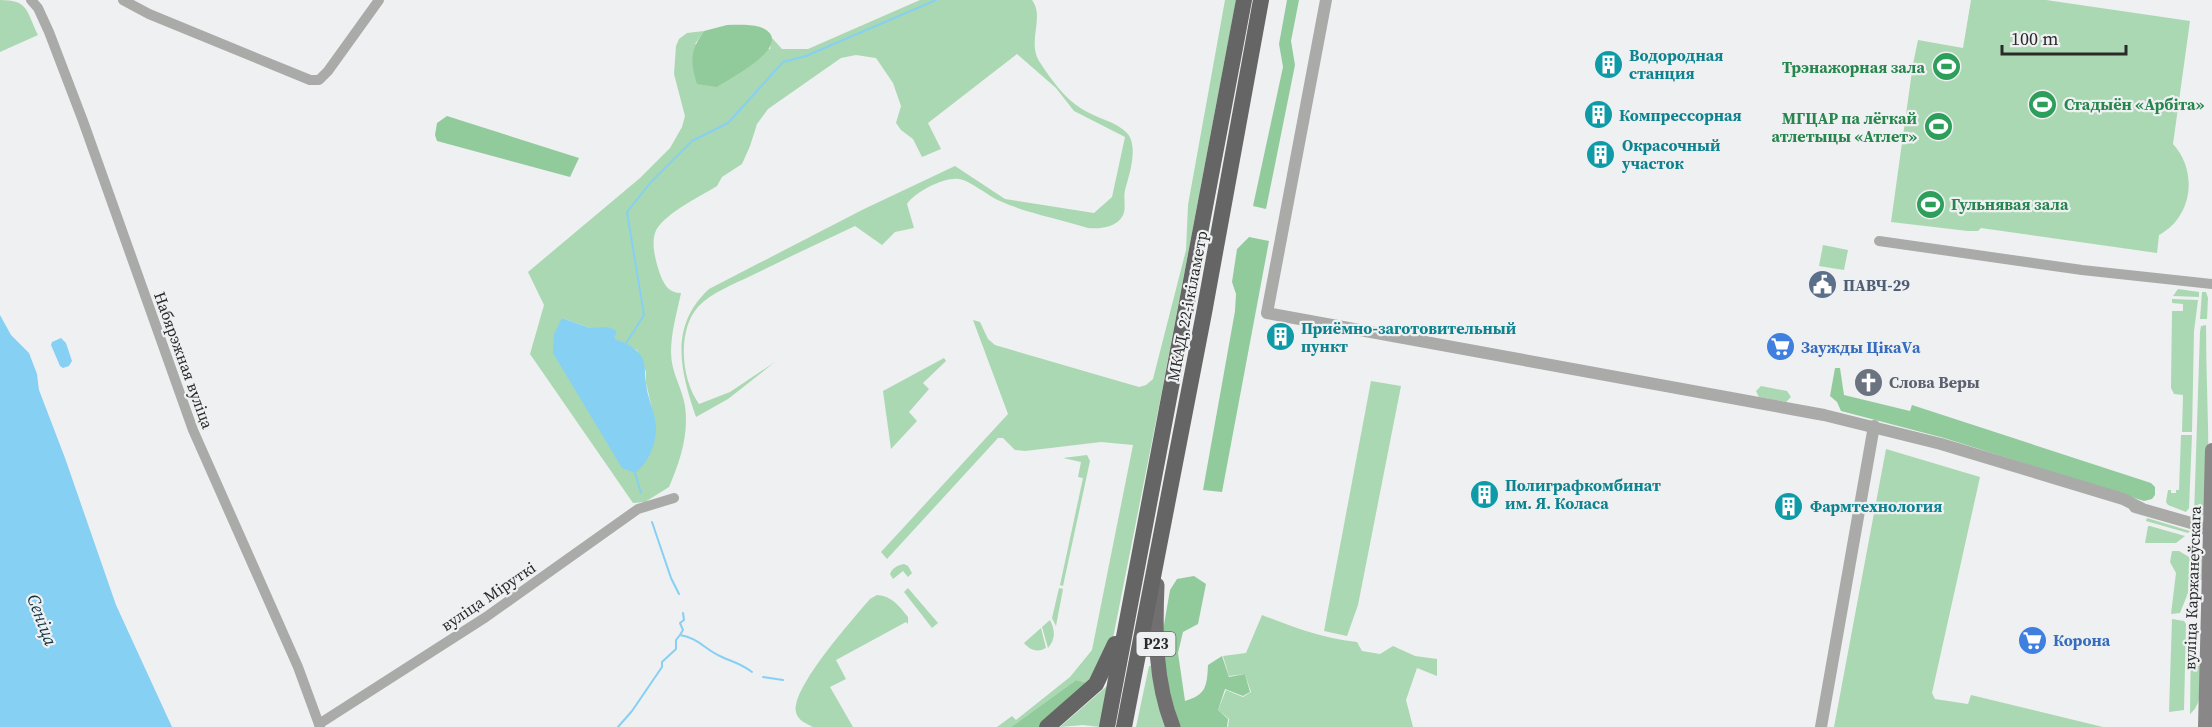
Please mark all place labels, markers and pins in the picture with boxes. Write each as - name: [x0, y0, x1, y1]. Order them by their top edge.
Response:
- place label: Водородная станция: [1629, 44, 1724, 84]
- building icon: Водородная станция: [1592, 48, 1624, 80]
- sports icon: Трэнажорная зала: [1930, 51, 1962, 83]
- place label: Трэнажорная зала: [1782, 56, 1926, 78]
- sports icon: Стадыён «Арбіта»: [2027, 88, 2059, 120]
- place label: Стадыён «Арбіта»: [2064, 93, 2204, 115]
- building icon: Компрессорная: [1582, 99, 1614, 131]
- place label: Компрессорная: [1619, 104, 1742, 126]
- place label: МГЦАР па лёгкай атлетыцы «Атлет»: [1772, 107, 1917, 147]
- sports icon: МГЦАР па лёгкай атлетыцы «Атлет»: [1922, 111, 1954, 143]
- place label: Окрасочный участок: [1621, 134, 1721, 174]
- building icon: Окрасочный участок: [1585, 138, 1617, 170]
- sports icon: Гульнявая зала: [1914, 188, 1946, 220]
- place label: Гульнявая зала: [1951, 193, 2069, 215]
- public building icon: ПАВЧ-29: [1806, 269, 1838, 301]
- place label: ПАВЧ-29: [1843, 274, 1910, 296]
- place label: Приёмно-заготовительный пункт: [1301, 317, 1517, 357]
- building icon: Приёмно-заготовительный пункт: [1264, 321, 1296, 353]
- supermarket icon: Заужды ЦікаVа: [1764, 331, 1796, 363]
- place label: Заужды ЦікаVа: [1801, 336, 1921, 358]
- church icon: Слова Веры: [1852, 366, 1884, 398]
- place label: Слова Веры: [1889, 371, 1980, 393]
- place label: Полиграфкомбинат им. Я. Коласа: [1505, 474, 1661, 514]
- building icon: Полиграфкомбинат им. Я. Коласа: [1468, 478, 1500, 510]
- building icon: Фармтехнология: [1773, 490, 1805, 522]
- place label: Фармтехнология: [1810, 495, 1942, 517]
- supermarket icon: Корона: [2016, 624, 2048, 656]
- place label: Корона: [2053, 629, 2111, 651]

